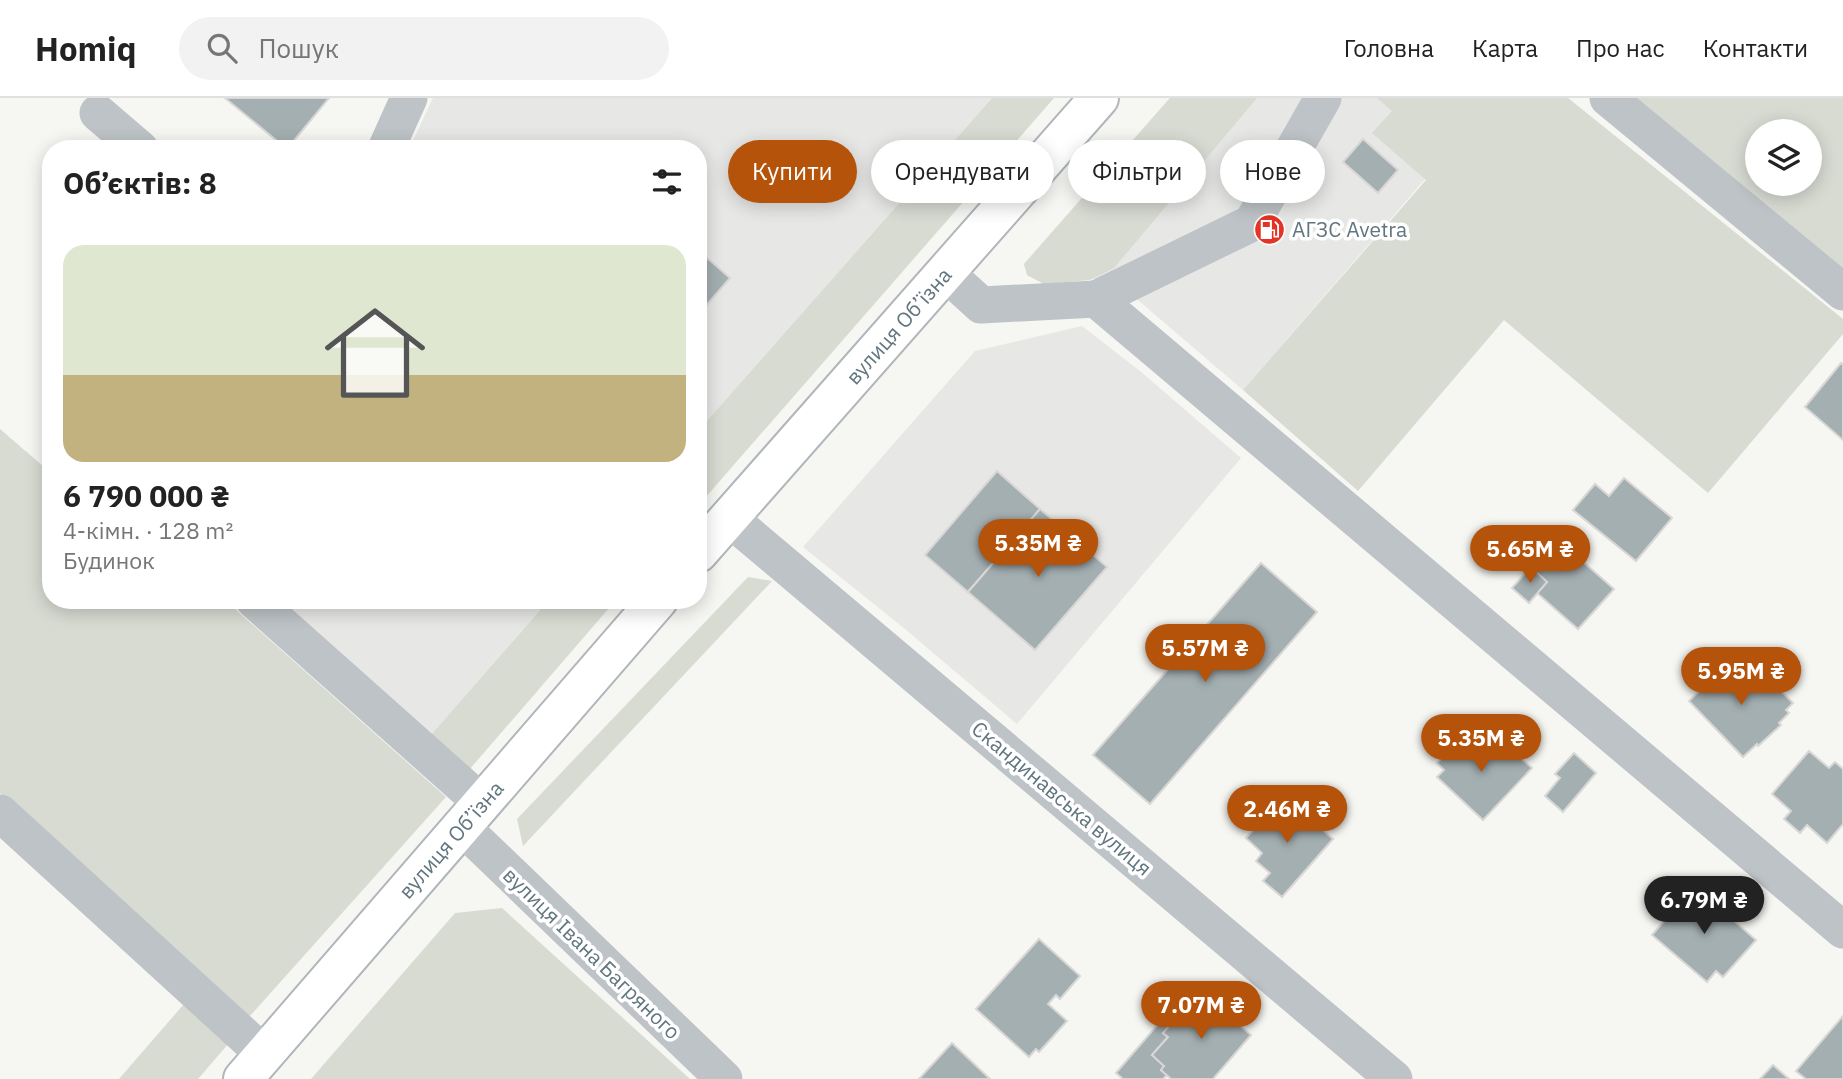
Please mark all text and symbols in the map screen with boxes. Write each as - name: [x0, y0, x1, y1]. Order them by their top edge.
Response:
- search box: [179, 17, 669, 80]
- text: Homiq: [35, 27, 137, 70]
- icon: search: [203, 29, 241, 67]
- text: Пошук: [259, 31, 339, 65]
- text: Головна: [1344, 32, 1434, 64]
- text: Карта: [1472, 32, 1538, 64]
- text: Про нас: [1576, 32, 1665, 64]
- text: Контакти: [1703, 32, 1808, 64]
- map controls: [1745, 119, 1822, 196]
- button: layers: [1745, 119, 1822, 196]
- chip: Купити: [728, 140, 857, 203]
- chip: Орендувати: [871, 140, 1054, 203]
- chip: Фільтри: [1068, 140, 1206, 203]
- chip: Нове: [1220, 140, 1325, 203]
- text: Об’єктів: 8: [63, 163, 217, 202]
- icon: filters: [648, 163, 686, 201]
- fuel station icon: АГЗС Avetra: [1252, 212, 1286, 246]
- place label: АГЗС Avetra: [1292, 215, 1407, 243]
- street label: вулиця Об’їзна: [839, 261, 957, 390]
- icon: home: [312, 290, 438, 416]
- text: 6 790 000 ₴: [63, 476, 230, 515]
- text: 4-кімн. · 128 m²: [63, 515, 233, 545]
- pin: 5.35M ₴: [973, 519, 1103, 579]
- pin: 5.65M ₴: [1465, 526, 1595, 585]
- text: 5.35M ₴: [994, 527, 1082, 557]
- text: 5.65M ₴: [1486, 533, 1574, 563]
- text: Будинок: [63, 545, 155, 575]
- pin: 5.57M ₴: [1140, 624, 1270, 684]
- text: 5.57M ₴: [1161, 632, 1249, 662]
- pin: 5.95M ₴: [1676, 648, 1806, 707]
- text: 5.95M ₴: [1697, 655, 1785, 685]
- street label: Скандинавська вулиця: [966, 714, 1158, 882]
- pin: 5.35M ₴: [1416, 714, 1546, 774]
- text: 5.35M ₴: [1437, 722, 1525, 752]
- street label: вулиця Об’їзна: [392, 775, 509, 904]
- pin: 2.46M ₴: [1222, 786, 1352, 845]
- text: 2.46M ₴: [1243, 793, 1331, 823]
- street label: вулиця Івана Багряного: [497, 861, 687, 1045]
- pin: 6.79M ₴: [1639, 876, 1769, 936]
- text: 6.79M ₴: [1660, 884, 1748, 914]
- pin: 7.07M ₴: [1136, 982, 1266, 1041]
- text: 7.07M ₴: [1157, 989, 1245, 1019]

